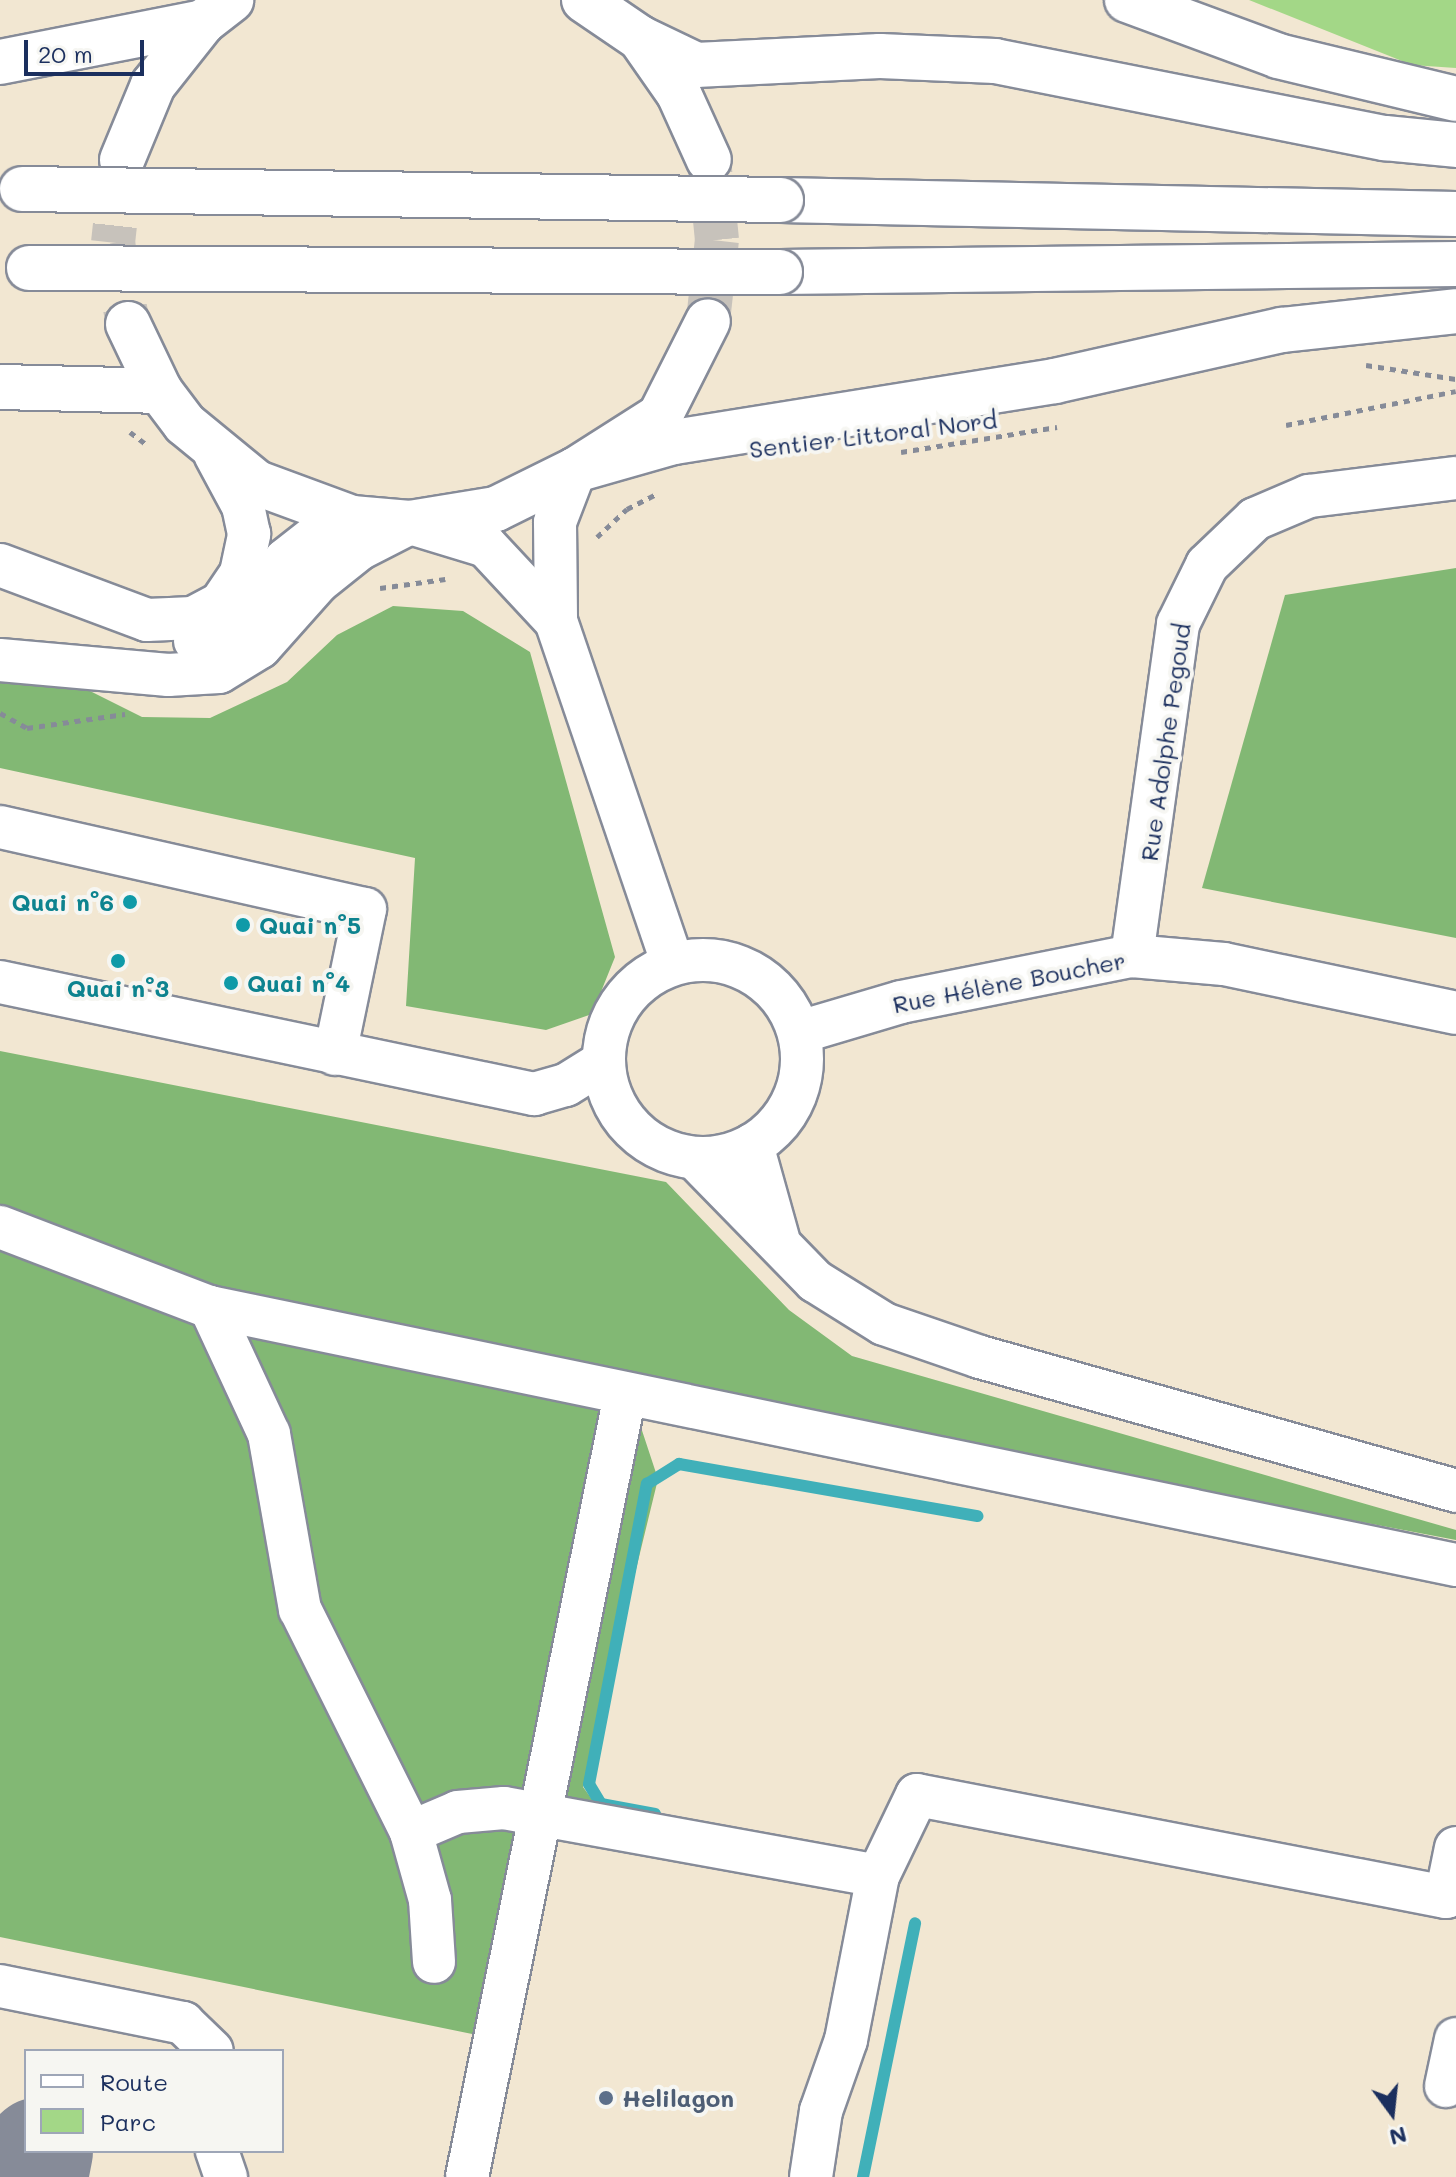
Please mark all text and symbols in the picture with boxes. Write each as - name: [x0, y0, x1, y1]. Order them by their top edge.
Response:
- scale bar: [28, 24, 148, 74]
- text: 20 m: [38, 38, 93, 69]
- street label: Sentier Littoral Nord: [747, 405, 999, 463]
- street label: Rue Adolphe Pegoud: [1134, 621, 1196, 863]
- place label: Quai n°6: [11, 888, 114, 916]
- marker: Quai n°6: [121, 893, 139, 911]
- place label: Quai n°5: [259, 911, 361, 939]
- marker: Quai n°5: [234, 916, 252, 934]
- street label: Rue Hélène Boucher: [890, 945, 1128, 1019]
- marker: Quai n°3: [109, 952, 127, 970]
- place label: Quai n°4: [247, 969, 350, 997]
- place label: Quai n°3: [67, 974, 169, 1002]
- marker: Quai n°4: [222, 974, 240, 992]
- legend: [24, 2049, 284, 2153]
- text: Route: [100, 2066, 168, 2097]
- north arrow: [1352, 2073, 1432, 2153]
- place label: Helilagon: [622, 2084, 734, 2112]
- marker: Helilagon: [597, 2089, 615, 2107]
- text: Parc: [100, 2106, 156, 2137]
- text: N: [1387, 2120, 1410, 2153]

